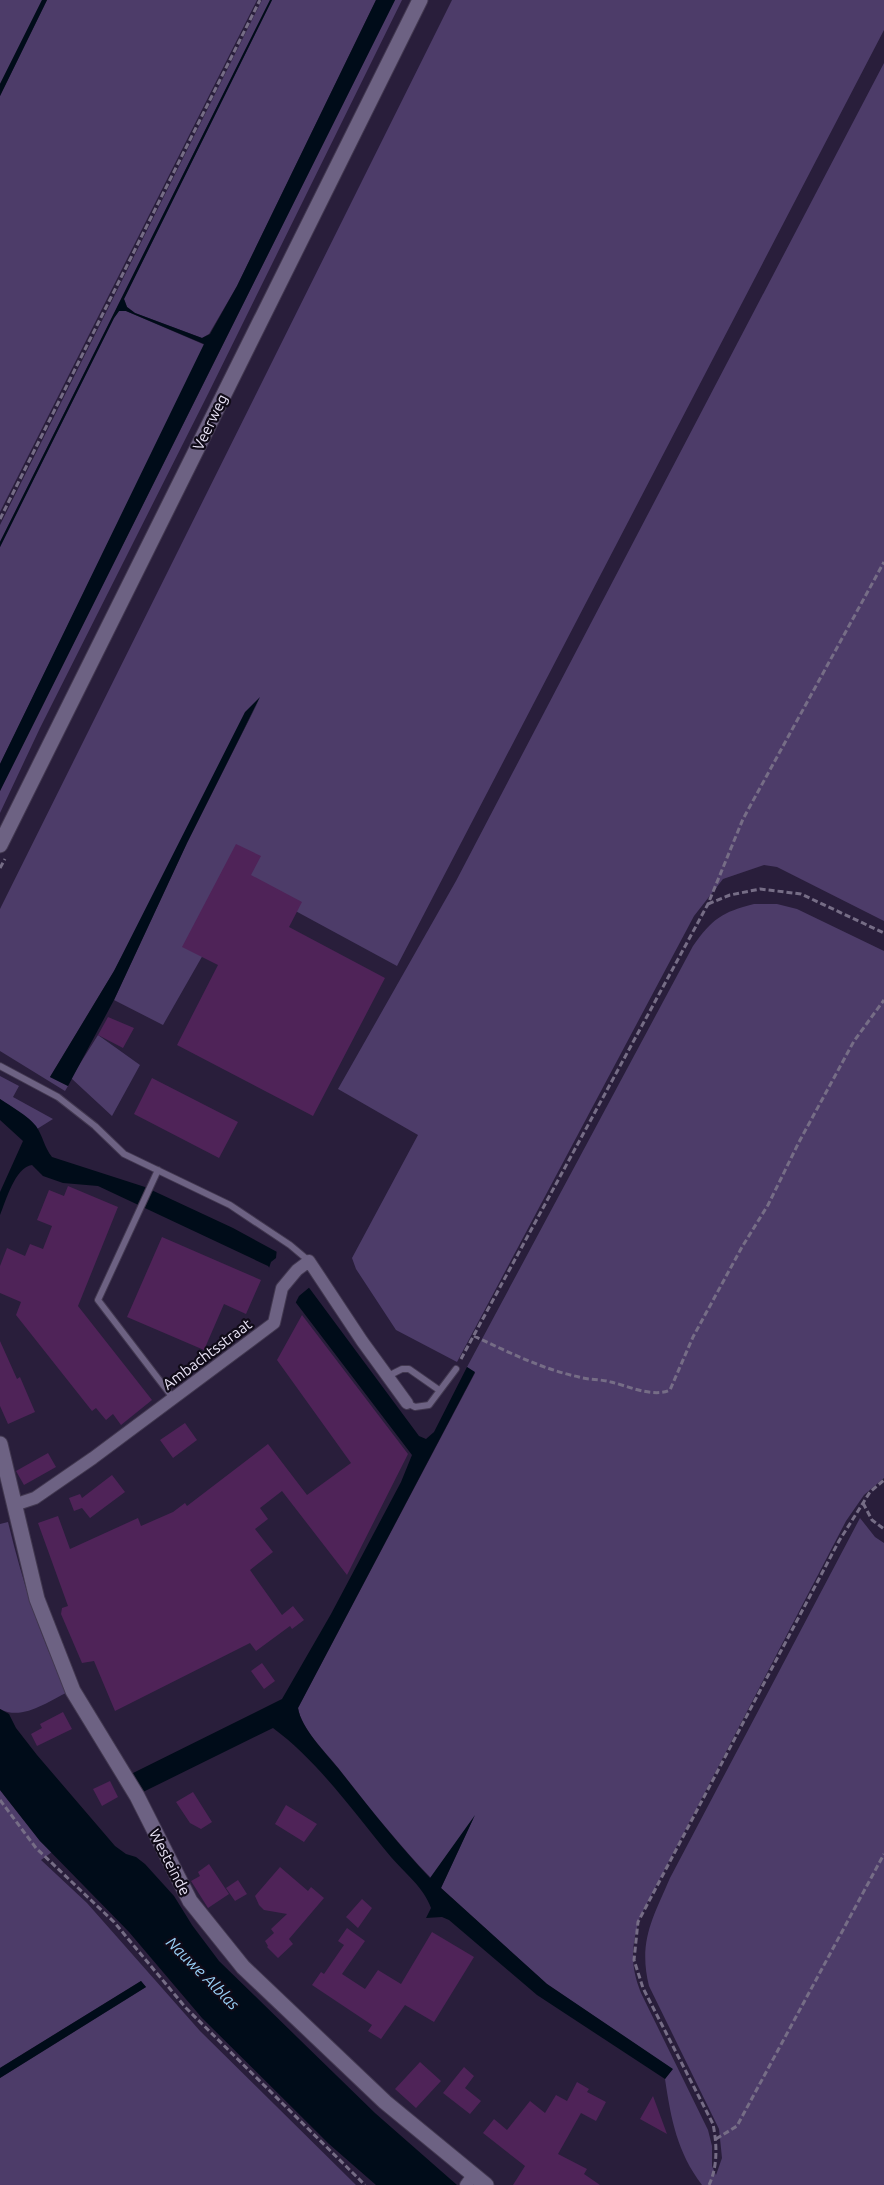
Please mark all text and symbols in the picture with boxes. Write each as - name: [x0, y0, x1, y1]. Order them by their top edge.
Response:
- street label: Veerweg: [189, 391, 231, 453]
- street label: Ambachtsstraat: [159, 1315, 255, 1393]
- street label: Westeinde: [146, 1826, 194, 1898]
- water label: Nauwe Alblas: [163, 1933, 243, 2013]

